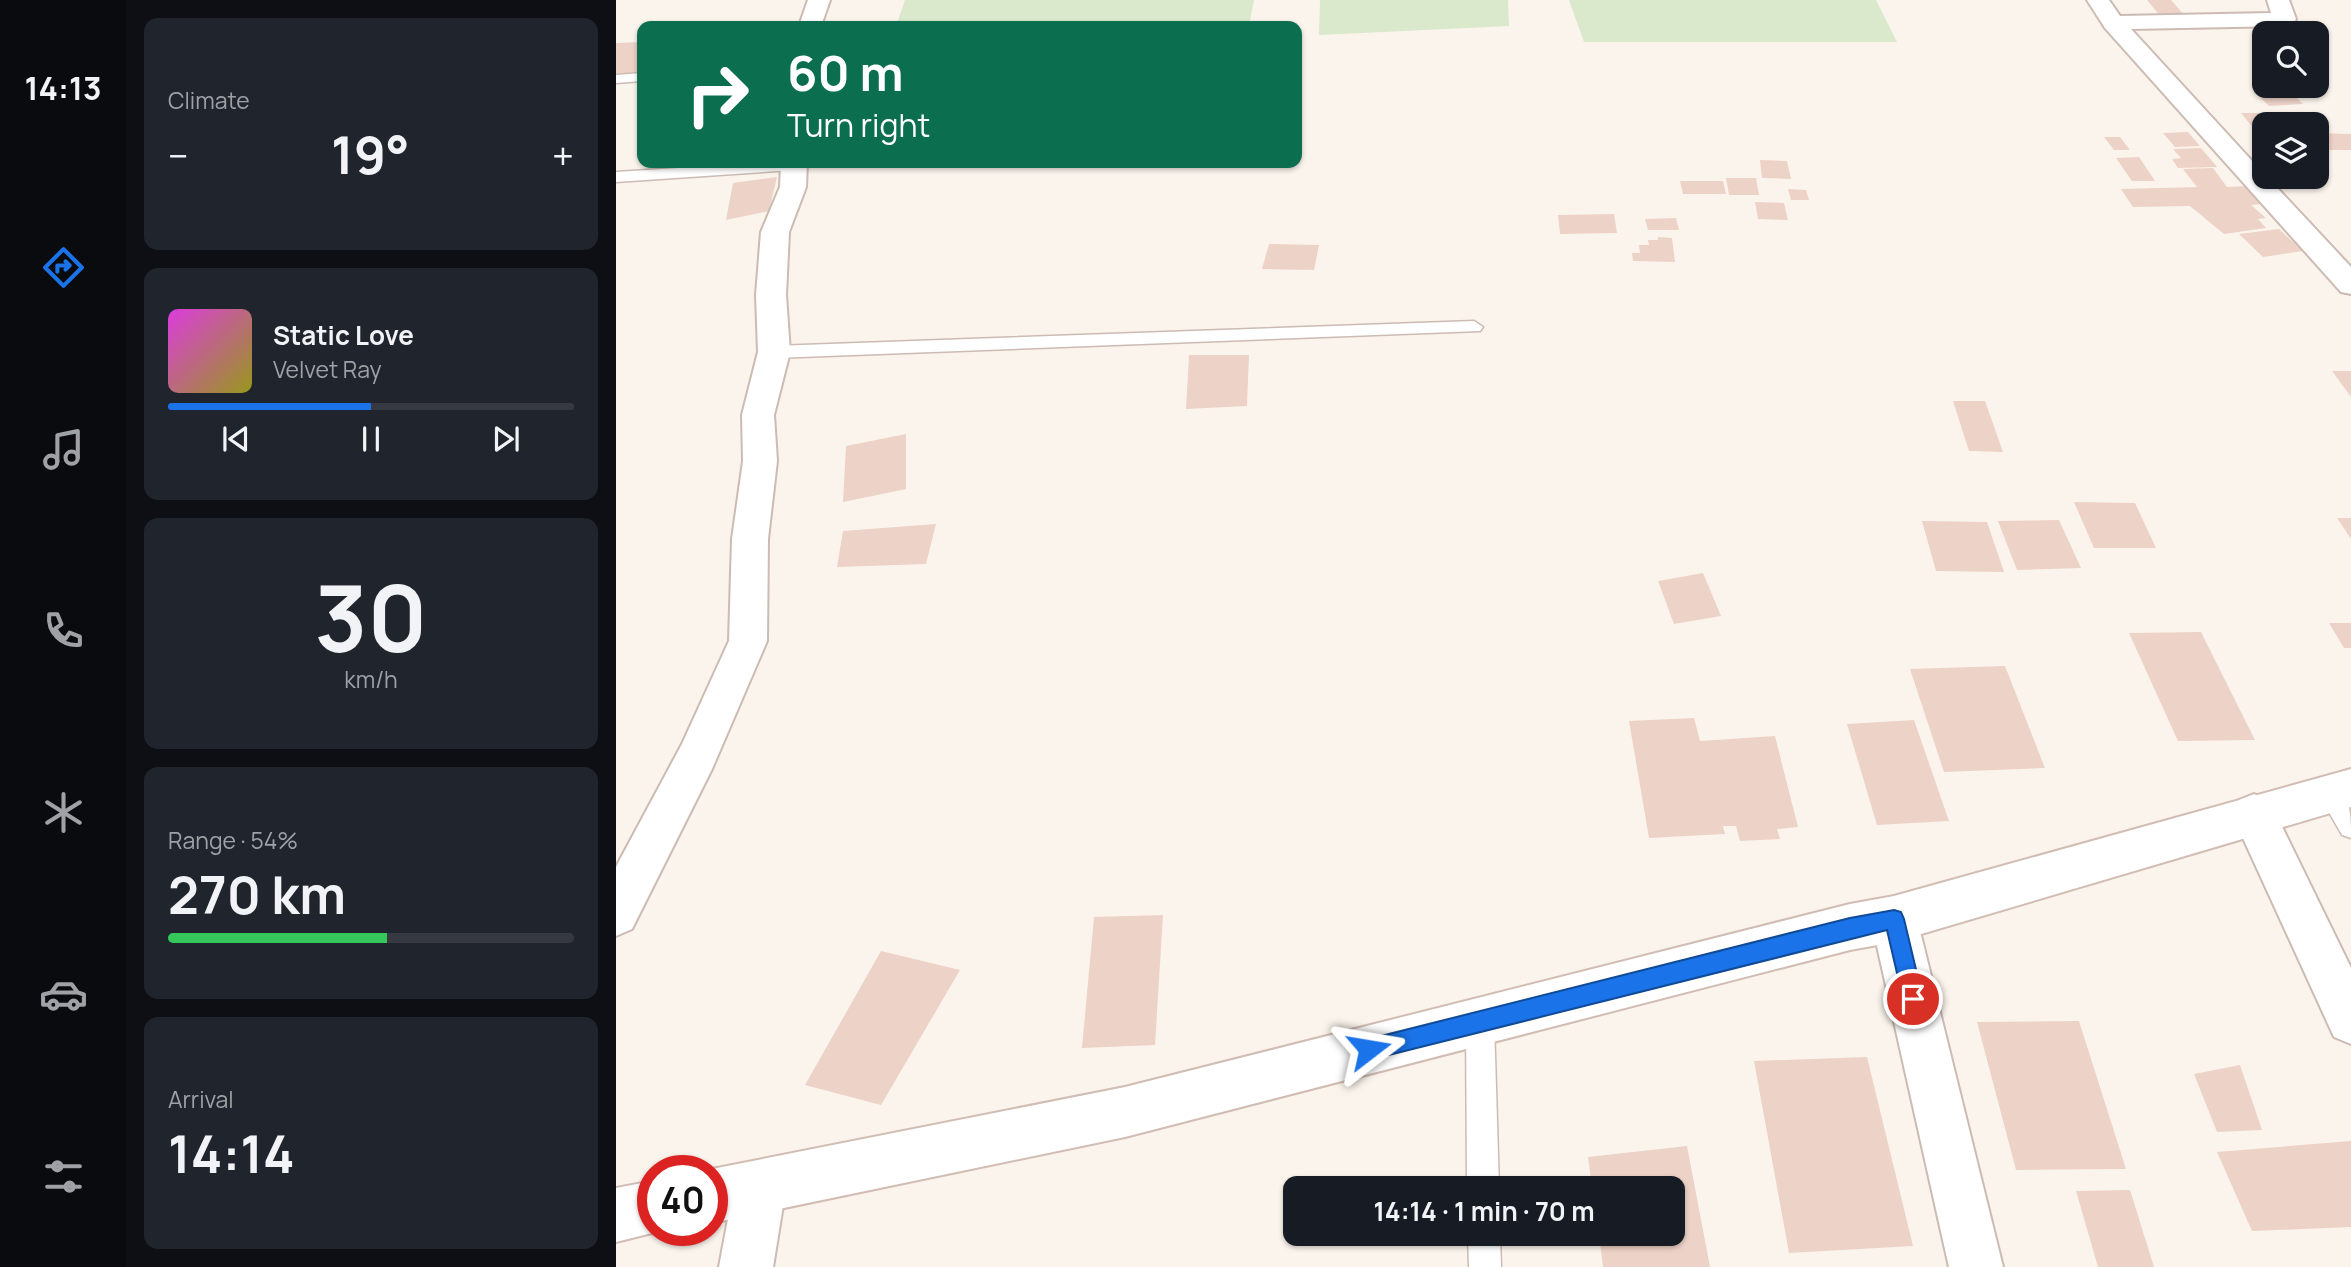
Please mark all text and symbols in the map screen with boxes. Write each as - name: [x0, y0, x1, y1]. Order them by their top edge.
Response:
- map controls: [2252, 21, 2329, 189]
- button: search: [2252, 21, 2329, 98]
- text: 60 m: [787, 39, 904, 106]
- icon: right: [672, 49, 763, 140]
- text: 14:13: [24, 66, 102, 110]
- text: Climate: [168, 84, 250, 116]
- text: Turn right: [787, 103, 930, 147]
- button: layers: [2252, 112, 2329, 189]
- text: 19°: [331, 119, 410, 190]
- text: −: [168, 129, 189, 181]
- text: +: [552, 129, 574, 181]
- icon: directions: [39, 243, 88, 292]
- text: Static Love: [273, 317, 414, 353]
- text: Velvet Ray: [273, 353, 382, 385]
- icon: previous: [217, 420, 255, 458]
- icon: pause: [352, 420, 390, 458]
- icon: next: [487, 420, 525, 458]
- icon: music: [39, 425, 88, 474]
- text: 30: [315, 555, 427, 679]
- icon: phone: [39, 606, 88, 655]
- text: km/h: [344, 663, 398, 695]
- icon: climate: [39, 788, 88, 837]
- text: Range · 54%: [168, 824, 298, 856]
- text: 270 km: [168, 859, 346, 930]
- pin: [1883, 969, 1943, 1029]
- icon: car: [39, 970, 88, 1019]
- icon: arrive: [1894, 980, 1932, 1018]
- position arrow: [1332, 1012, 1406, 1086]
- text: Arrival: [168, 1083, 234, 1115]
- text: 14:14: [168, 1118, 295, 1189]
- icon: filters: [39, 1152, 88, 1201]
- speed limit sign: 40: [637, 1155, 728, 1246]
- text: 14:14 · 1 min · 70 m: [1373, 1193, 1595, 1229]

